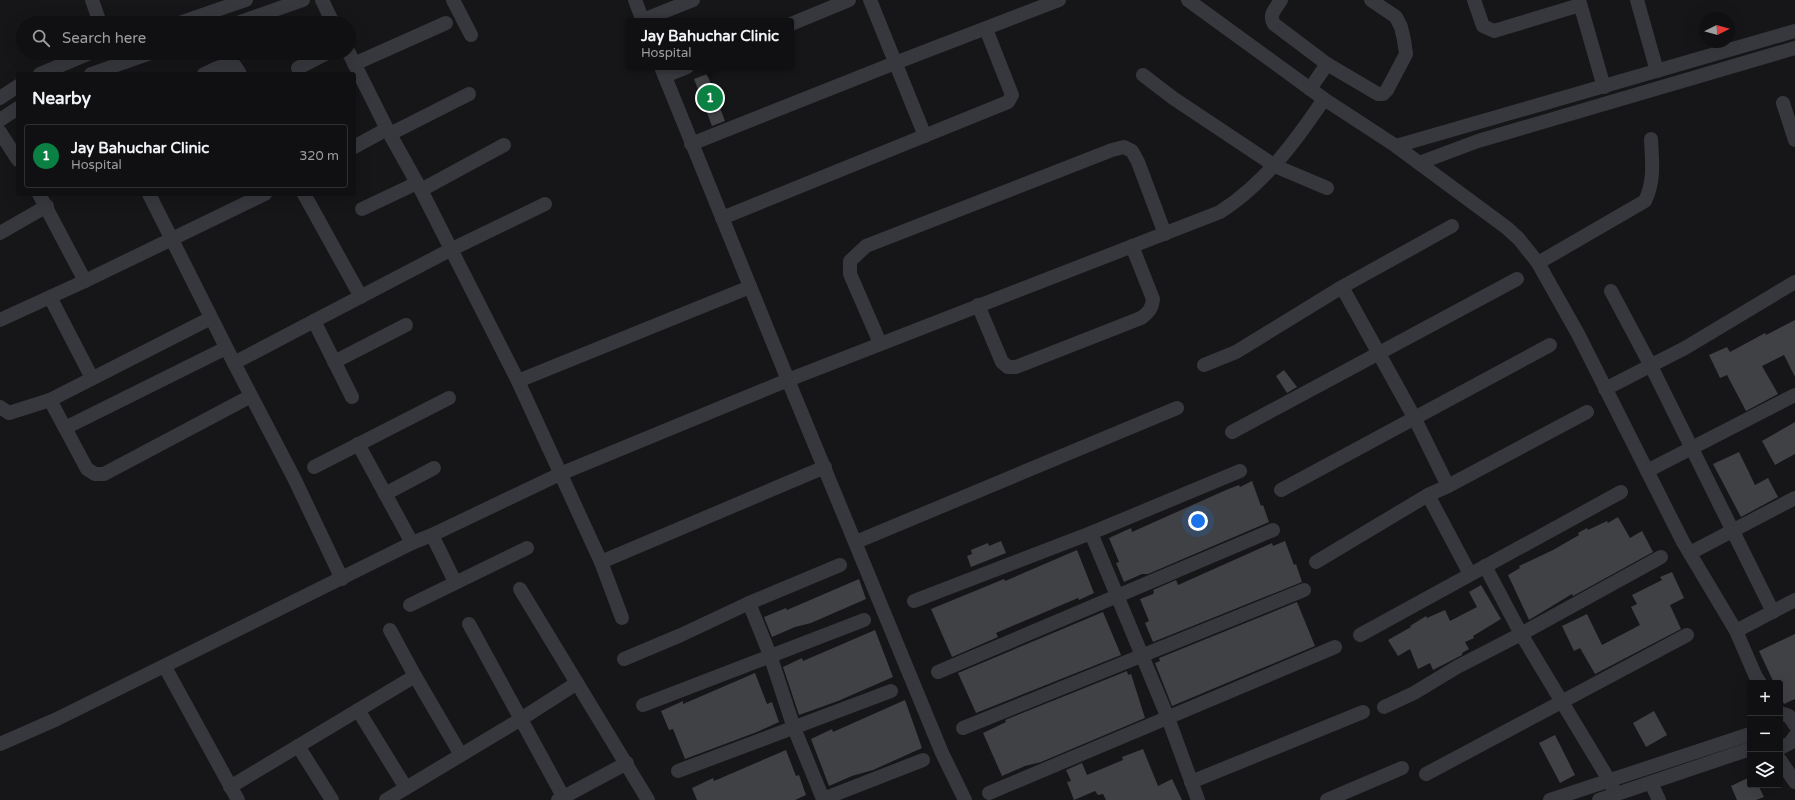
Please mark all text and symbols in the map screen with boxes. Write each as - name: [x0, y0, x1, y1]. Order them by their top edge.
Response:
- north arrow: [1699, 12, 1735, 48]
- search box: [16, 16, 356, 60]
- popup: [626, 18, 794, 70]
- icon: search: [30, 27, 52, 49]
- text: Jay Bahuchar Clinic: [641, 27, 779, 45]
- text: Search here: [62, 29, 146, 47]
- text: Hospital: [641, 45, 692, 61]
- pin: 1: [697, 83, 723, 113]
- text: Nearby: [32, 88, 91, 109]
- text: Jay Bahuchar Clinic: [71, 139, 209, 157]
- text: 1: [42, 148, 50, 164]
- text: 320 m: [299, 148, 339, 164]
- text: Hospital: [71, 157, 122, 173]
- your location: [1188, 511, 1208, 531]
- map controls: [1747, 680, 1783, 788]
- button: +: [1747, 680, 1783, 716]
- button: −: [1747, 716, 1783, 752]
- button: layers: [1747, 752, 1783, 788]

